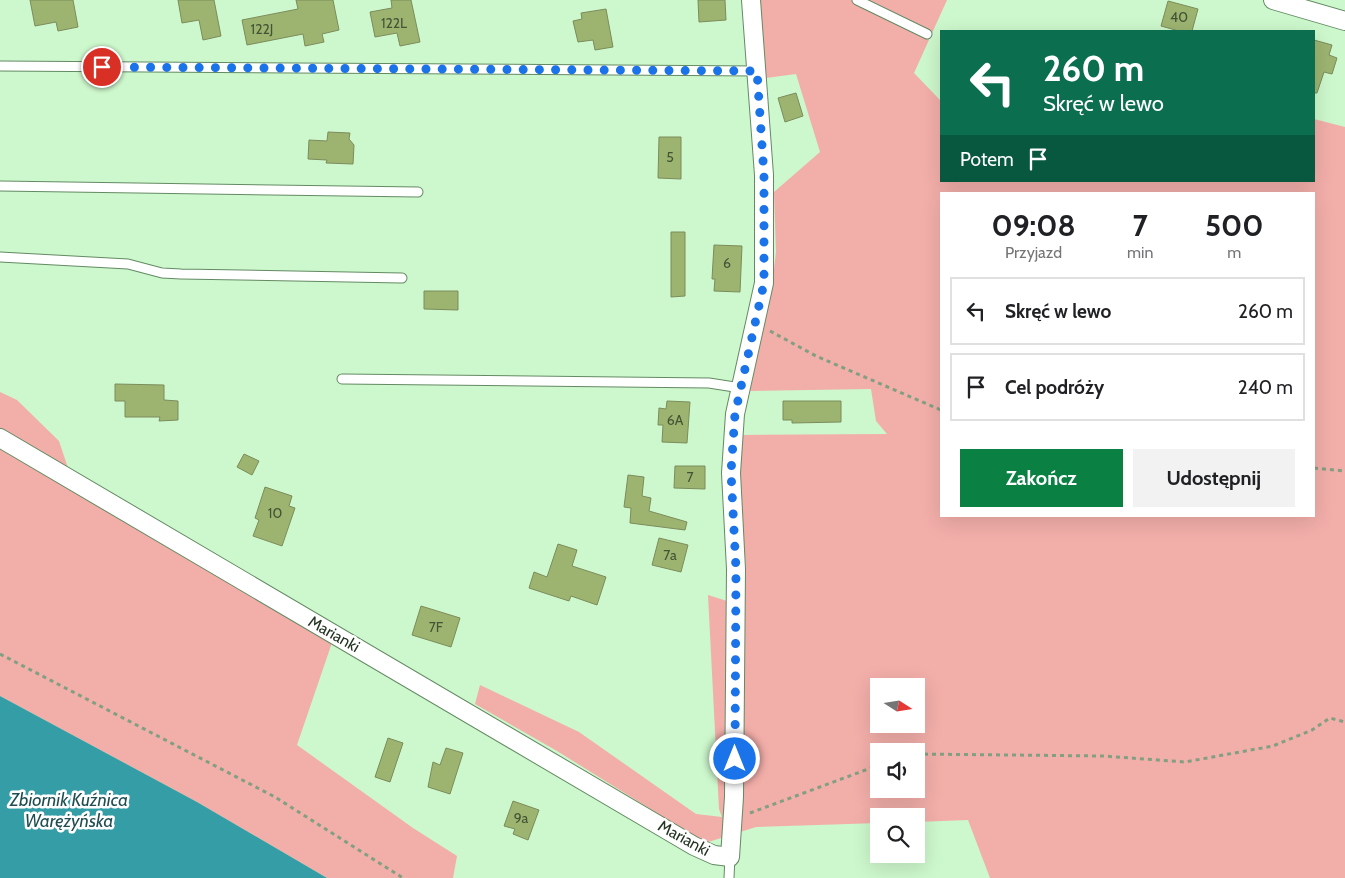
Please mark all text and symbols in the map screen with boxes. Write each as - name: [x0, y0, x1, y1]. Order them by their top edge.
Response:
- house number: 40: [1170, 8, 1188, 26]
- house number: 122L: [381, 14, 407, 32]
- house number: 122J: [251, 20, 273, 38]
- pin: [81, 46, 123, 88]
- text: 260 m: [1043, 47, 1144, 90]
- icon: left: [960, 50, 1025, 115]
- icon: arrive: [88, 53, 116, 81]
- text: Skręć w lewo: [1043, 90, 1164, 117]
- icon: arrive: [1024, 145, 1052, 173]
- house number: 5: [666, 148, 674, 166]
- text: Potem: [960, 148, 1014, 171]
- text: 09:08: [992, 207, 1076, 244]
- text: 7: [1133, 207, 1148, 244]
- text: 500: [1205, 207, 1263, 244]
- text: Przyjazd: [1005, 243, 1062, 262]
- text: min: [1127, 243, 1153, 262]
- text: m: [1227, 243, 1241, 262]
- house number: 6: [723, 254, 731, 272]
- icon: left: [962, 297, 990, 325]
- text: Skręć w lewo: [1005, 300, 1111, 323]
- text: 260 m: [1238, 300, 1293, 323]
- icon: arrive: [962, 373, 990, 401]
- text: Cel podróży: [1005, 376, 1104, 399]
- text: 240 m: [1238, 376, 1293, 399]
- house number: 6A: [667, 411, 684, 429]
- button: Zakończ: [960, 449, 1123, 507]
- button: Udostępnij: [1133, 449, 1295, 507]
- house number: 7: [686, 468, 694, 486]
- house number: 10: [268, 504, 282, 522]
- house number: 7a: [663, 546, 677, 564]
- street label: Marianki: [305, 612, 363, 656]
- house number: 7F: [429, 618, 444, 636]
- north arrow: [870, 678, 925, 732]
- map controls: [870, 678, 925, 863]
- position arrow: [708, 732, 760, 784]
- button: sound: [870, 743, 925, 798]
- water label: Zbiornik Kuźnica Warężyńska: [9, 789, 128, 832]
- button: search: [870, 808, 925, 863]
- house number: 9a: [514, 809, 529, 827]
- street label: Marianki: [655, 816, 713, 860]

